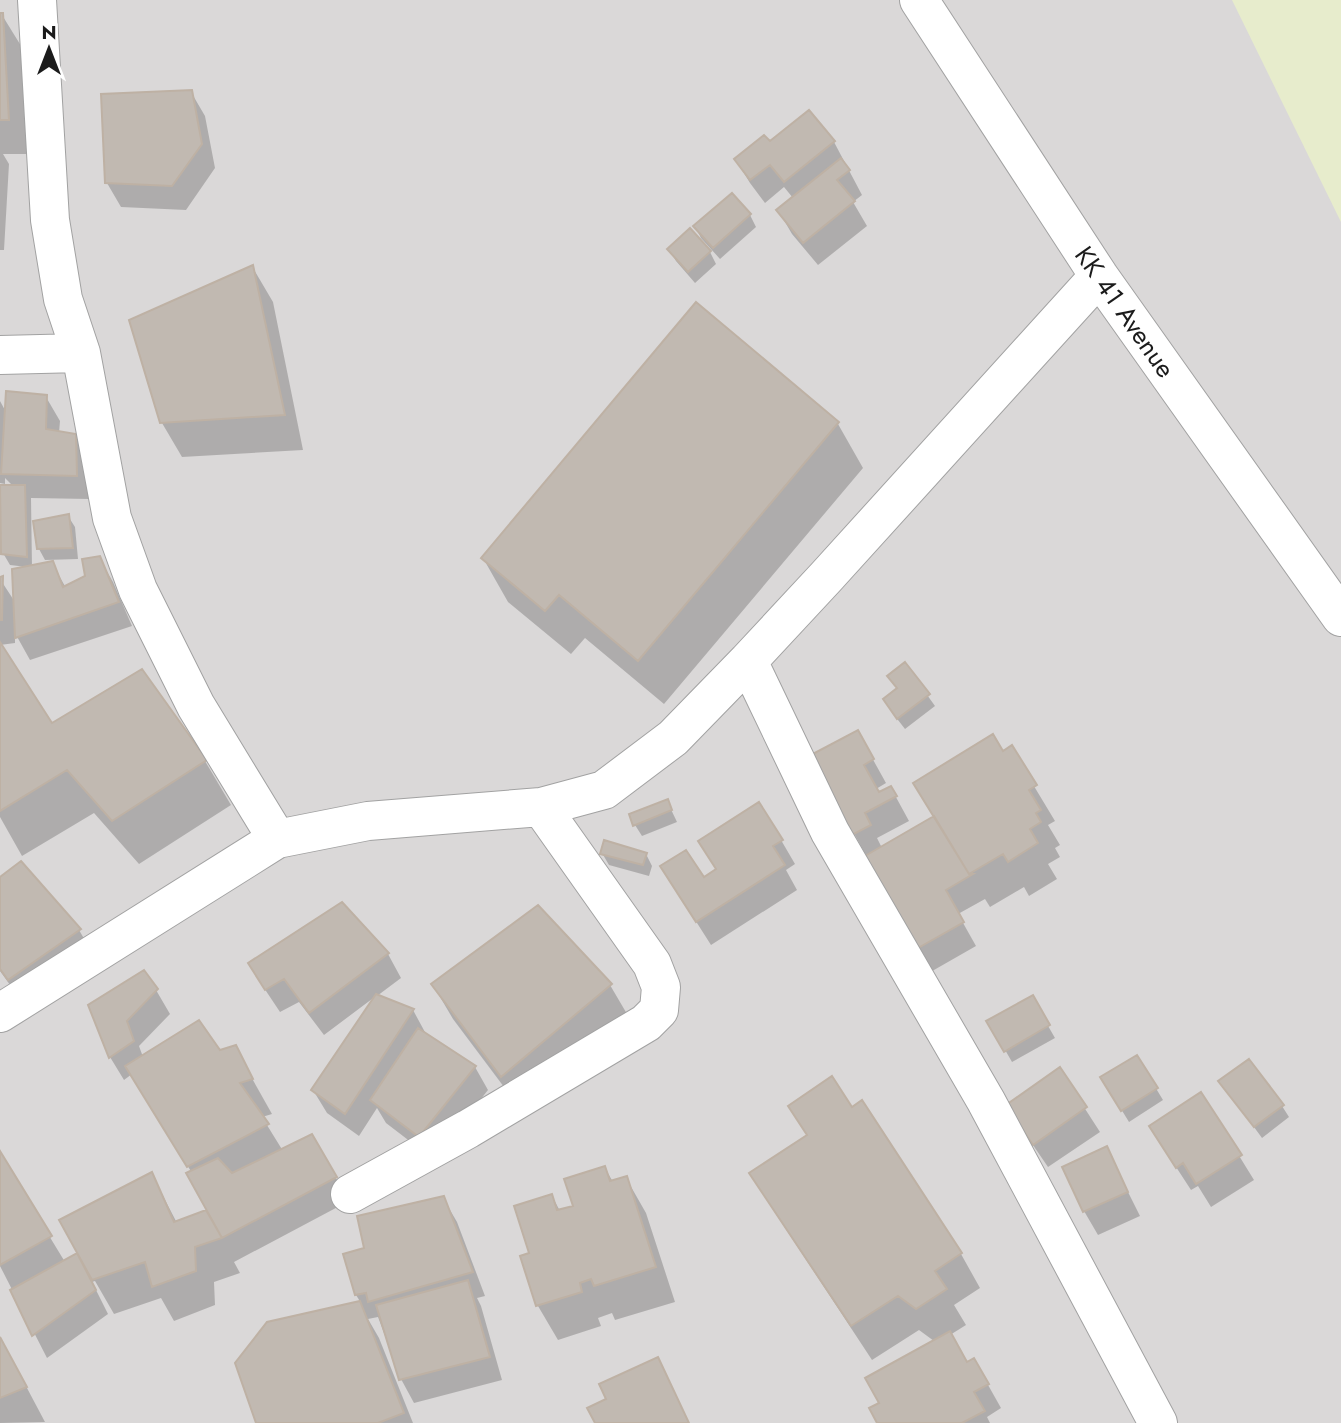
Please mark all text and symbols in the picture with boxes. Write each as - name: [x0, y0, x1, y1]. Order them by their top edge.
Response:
- north arrow: [14, 14, 84, 84]
- text: N: [41, 19, 57, 46]
- street label: KK 41 Avenue: [1066, 239, 1184, 385]

